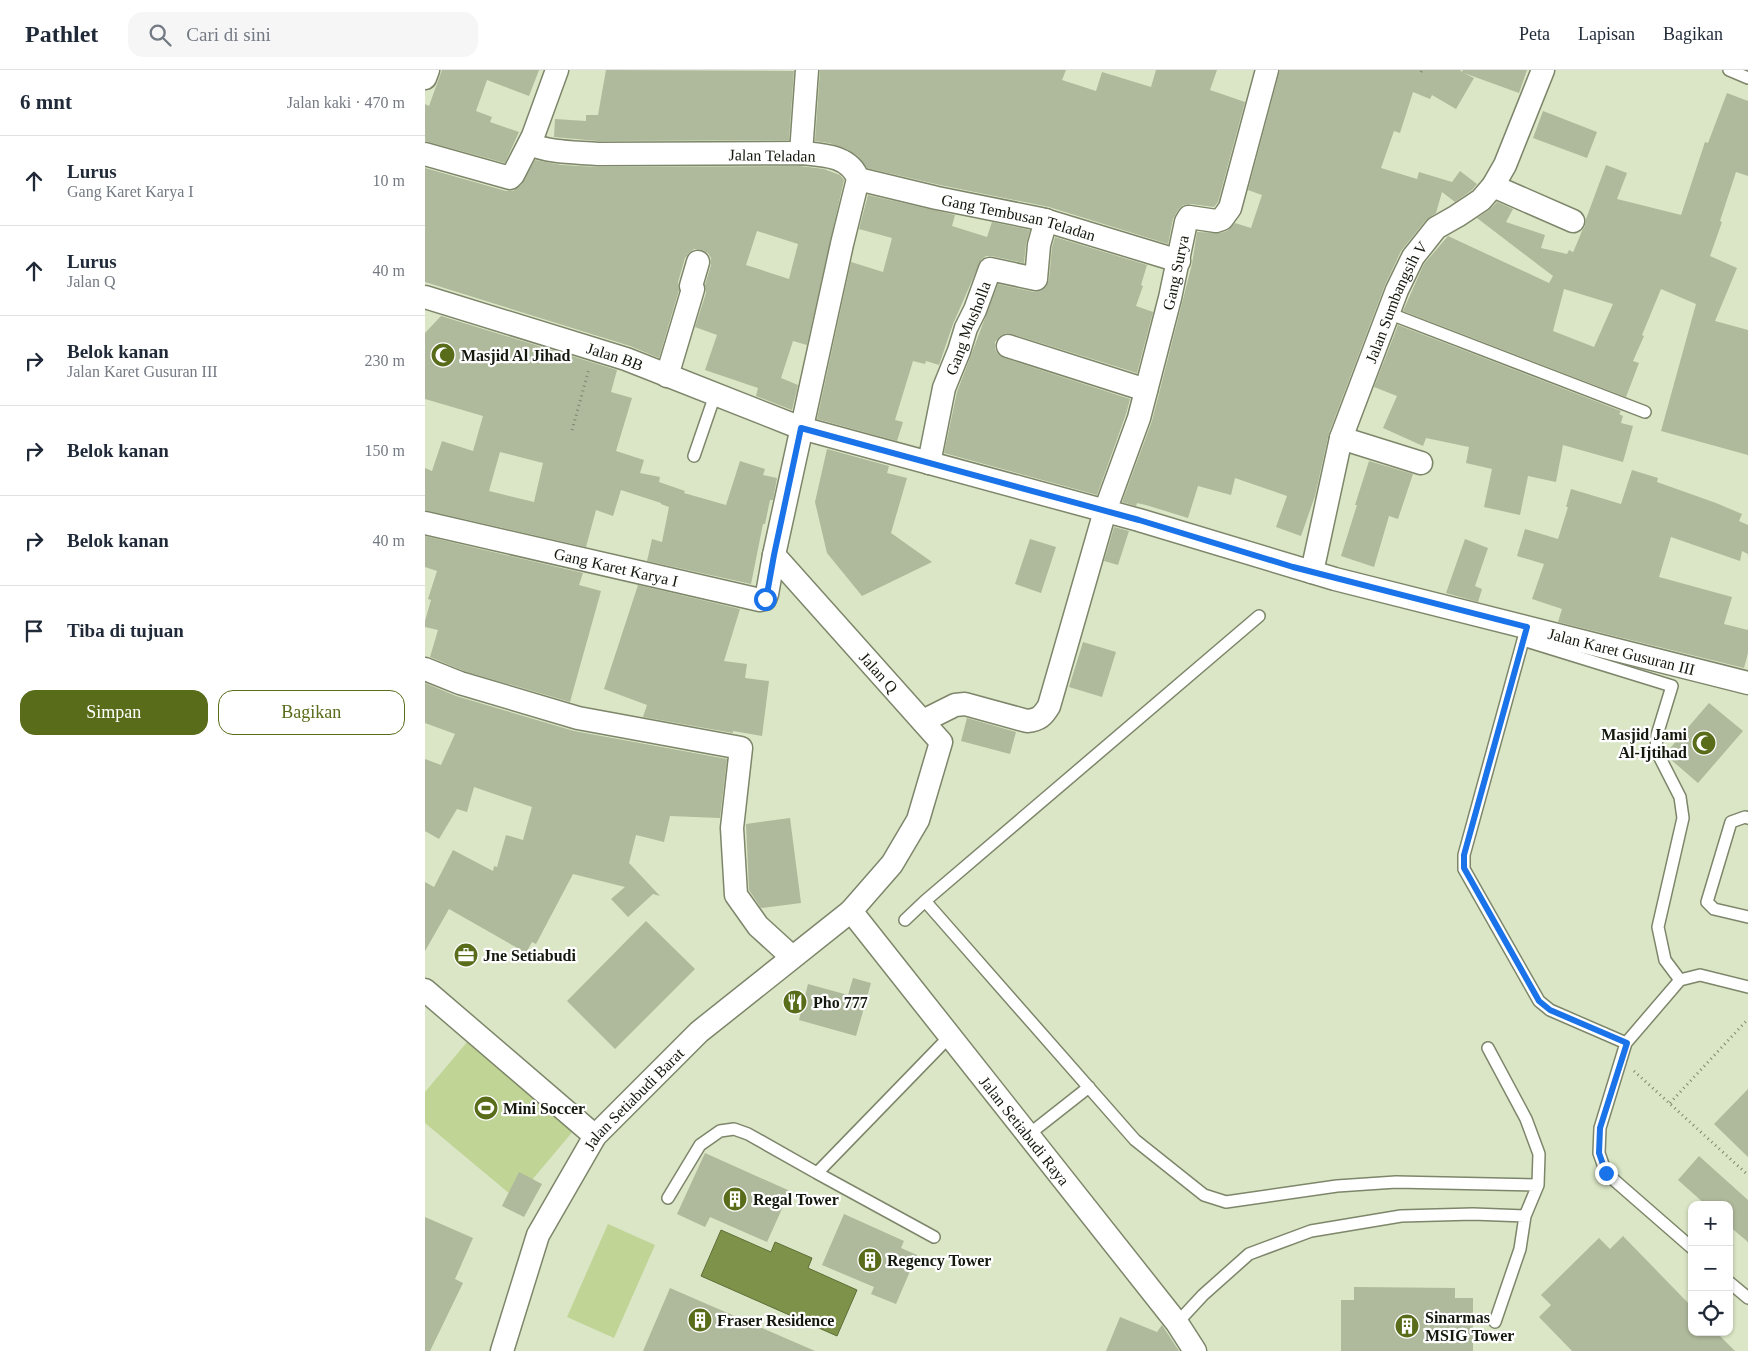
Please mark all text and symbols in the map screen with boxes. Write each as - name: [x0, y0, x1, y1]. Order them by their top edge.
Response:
- search box: [128, 12, 478, 57]
- text: Pathlet: [25, 21, 98, 47]
- icon: search: [146, 21, 174, 49]
- text: Cari di sini: [186, 24, 271, 45]
- text: Peta: [1519, 24, 1550, 44]
- text: Lapisan: [1578, 24, 1635, 44]
- text: Bagikan: [1663, 24, 1723, 44]
- text: 6 mnt: [20, 90, 72, 114]
- text: Jalan kaki · 470 m: [287, 94, 405, 111]
- street label: Jalan Teladan: [728, 146, 816, 165]
- text: Lurus: [67, 161, 117, 182]
- icon: ahead: [20, 167, 48, 195]
- text: 10 m: [373, 172, 405, 189]
- text: Gang Karet Karya I: [67, 183, 194, 200]
- street label: Gang Tembusan Teladan: [940, 191, 1098, 244]
- street label: Gang Surya: [1159, 234, 1192, 312]
- street label: Jalan Sumbangsih V: [1362, 238, 1431, 365]
- text: Lurus: [67, 251, 117, 272]
- icon: ahead: [20, 257, 48, 285]
- text: 40 m: [373, 262, 405, 279]
- text: Jalan Q: [67, 273, 115, 290]
- street label: Gang Musholla: [942, 279, 994, 378]
- street label: Jalan BB: [585, 339, 645, 374]
- text: Belok kanan: [67, 341, 169, 362]
- mosque icon: Masjid Al Jihad: [430, 342, 456, 368]
- icon: right: [20, 347, 48, 375]
- place label: Masjid Al Jihad: [461, 347, 570, 365]
- text: 230 m: [365, 352, 405, 369]
- text: Jalan Karet Gusuran III: [67, 363, 218, 380]
- icon: right: [20, 437, 48, 465]
- text: Belok kanan: [67, 440, 169, 461]
- text: 150 m: [365, 442, 405, 459]
- icon: right: [20, 527, 48, 555]
- text: Belok kanan: [67, 530, 169, 551]
- text: 40 m: [373, 532, 405, 549]
- street label: Gang Karet Karya I: [552, 545, 680, 590]
- route start: [754, 588, 777, 611]
- icon: arrive: [20, 617, 48, 645]
- text: Tiba di tujuan: [67, 620, 184, 641]
- street label: Jalan Karet Gusuran III: [1546, 625, 1697, 678]
- street label: Jalan Q: [856, 649, 901, 696]
- button: Simpan: [20, 690, 208, 735]
- button: Bagikan: [218, 690, 405, 735]
- place label: Masjid Jami Al-Ijtihad: [1601, 726, 1688, 762]
- mosque icon: Masjid Jami Al-Ijtihad: [1691, 730, 1717, 756]
- office icon: Jne Setiabudi: [453, 942, 479, 968]
- place label: Jne Setiabudi: [483, 947, 576, 964]
- restaurant icon: Pho 777: [782, 989, 808, 1015]
- place label: Pho 777: [813, 994, 868, 1011]
- street label: Jalan Setiabudi Barat: [581, 1044, 688, 1153]
- street label: Jalan Setiabudi Raya: [976, 1073, 1073, 1189]
- sports icon: Mini Soccer: [473, 1095, 499, 1121]
- place label: Mini Soccer: [503, 1100, 585, 1117]
- route end: [1595, 1162, 1618, 1185]
- building icon: Regal Tower: [722, 1186, 748, 1212]
- place label: Regal Tower: [753, 1191, 839, 1209]
- map controls: [1688, 1201, 1733, 1336]
- button: +: [1688, 1201, 1733, 1246]
- button: −: [1688, 1246, 1733, 1291]
- building icon: Regency Tower: [857, 1247, 883, 1273]
- place label: Regency Tower: [887, 1252, 991, 1270]
- button: locate: [1688, 1291, 1733, 1336]
- building icon: Fraser Residence: [687, 1307, 713, 1333]
- place label: Sinarmas MSIG Tower: [1425, 1309, 1514, 1344]
- place label: Fraser Residence: [717, 1312, 834, 1329]
- building icon: Sinarmas MSIG Tower: [1394, 1313, 1420, 1339]

